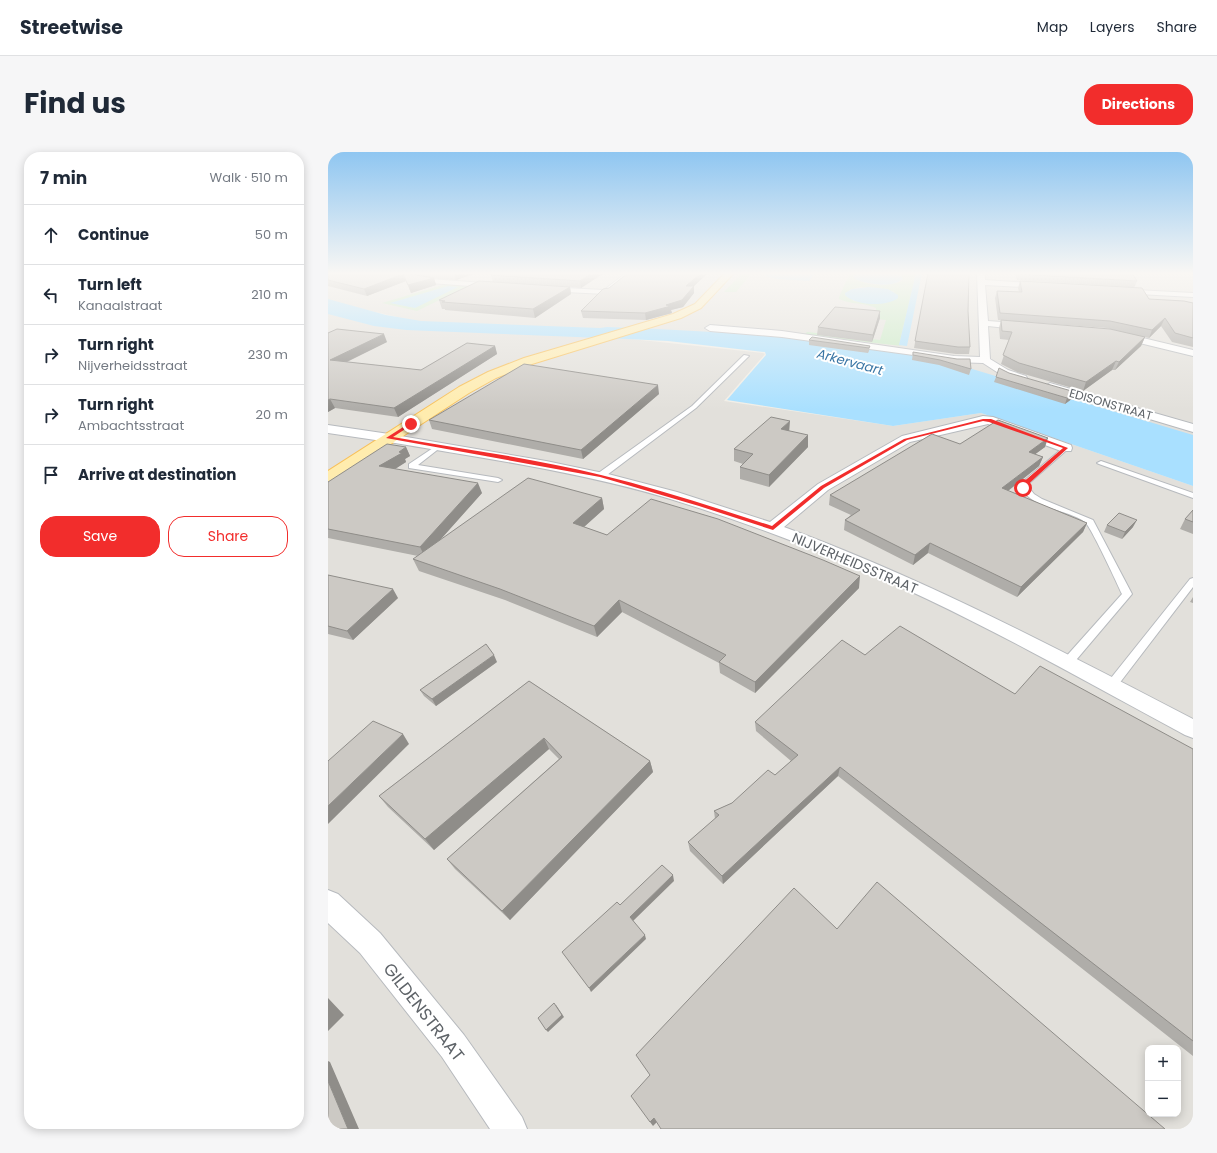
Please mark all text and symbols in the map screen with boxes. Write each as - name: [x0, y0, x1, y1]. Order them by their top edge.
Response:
- text: Streetwise: [20, 14, 123, 41]
- text: Map: [1037, 17, 1068, 37]
- text: Layers: [1090, 17, 1134, 37]
- text: Share: [1156, 17, 1197, 37]
- text: Find us: [24, 84, 126, 123]
- button: Directions: [1084, 84, 1193, 125]
- text: 7 min: [40, 166, 87, 190]
- text: Walk · 510 m: [210, 168, 288, 187]
- icon: ahead: [40, 224, 62, 246]
- text: Continue: [78, 224, 149, 245]
- text: 50 m: [255, 225, 288, 244]
- text: Turn left: [78, 274, 142, 295]
- icon: left: [40, 284, 62, 306]
- text: 210 m: [251, 285, 288, 304]
- text: Kanaalstraat: [78, 296, 162, 315]
- text: Turn right: [78, 334, 154, 355]
- icon: right: [40, 344, 62, 366]
- water label: Arkervaart: [814, 344, 885, 380]
- text: 230 m: [248, 345, 288, 364]
- text: Nijverheidsstraat: [78, 356, 188, 375]
- street label: EDISONSTRAAT: [1067, 384, 1155, 424]
- text: Turn right: [78, 394, 154, 415]
- icon: right: [40, 404, 62, 426]
- text: 20 m: [255, 405, 288, 424]
- route end: [402, 415, 420, 433]
- text: Ambachtsstraat: [78, 416, 184, 435]
- icon: arrive: [40, 464, 62, 486]
- text: Arrive at destination: [78, 464, 236, 485]
- route start: [1014, 479, 1032, 497]
- button: Save: [40, 516, 160, 557]
- button: Share: [168, 516, 288, 557]
- street label: NIJVERHEIDSSTRAAT: [789, 527, 921, 599]
- street label: GILDENSTRAAT: [378, 958, 470, 1066]
- map controls: [1145, 1045, 1181, 1117]
- button: +: [1145, 1045, 1181, 1081]
- button: −: [1145, 1081, 1181, 1117]

